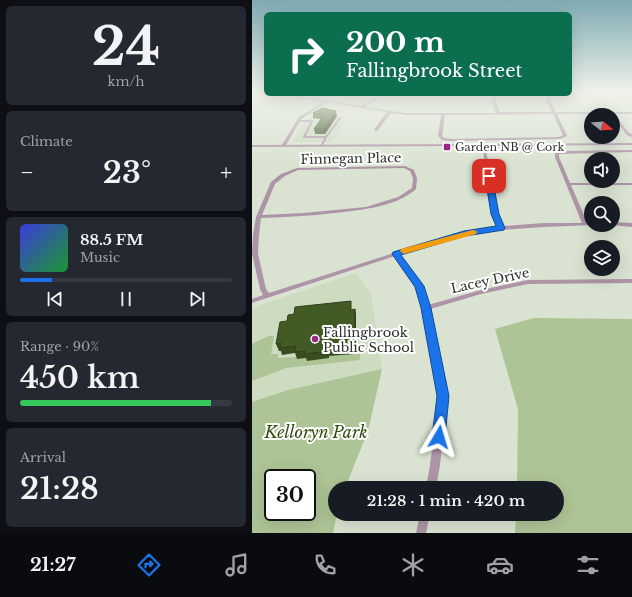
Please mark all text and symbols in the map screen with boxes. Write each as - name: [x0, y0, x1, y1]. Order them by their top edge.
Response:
- text: 24: [92, 15, 160, 79]
- text: 200 m: [346, 25, 445, 60]
- icon: right: [280, 28, 332, 80]
- text: Fallingbrook Street: [346, 60, 522, 82]
- text: km/h: [108, 73, 144, 90]
- north arrow: [584, 108, 620, 144]
- map controls: [584, 108, 620, 276]
- text: Climate: [20, 133, 73, 150]
- place label: Garden NB @ Cork: [455, 140, 565, 154]
- marker: Garden NB @ Cork: [442, 142, 452, 152]
- street label: Finnegan Place: [300, 149, 402, 168]
- button: sound: [584, 152, 620, 188]
- text: 23°: [103, 154, 151, 191]
- text: −: [20, 159, 34, 186]
- text: +: [220, 159, 232, 186]
- pin: [472, 159, 506, 193]
- icon: arrive: [478, 165, 500, 187]
- button: search: [584, 196, 620, 232]
- text: 88.5 FM: [80, 230, 143, 249]
- button: layers: [584, 240, 620, 276]
- text: Music: [80, 249, 120, 266]
- street label: Lacey Drive: [449, 264, 531, 297]
- icon: previous: [44, 288, 66, 310]
- icon: pause: [115, 288, 137, 310]
- icon: next: [186, 288, 208, 310]
- place label: Fallingbrook Public School: [323, 324, 414, 356]
- marker: Fallingbrook Public School: [310, 334, 320, 344]
- text: Range · 90%: [20, 338, 99, 355]
- text: 450 km: [20, 359, 140, 396]
- position arrow: [418, 416, 460, 458]
- park label: Kelloryn Park: [264, 422, 367, 442]
- text: Arrival: [20, 449, 66, 466]
- speed limit sign: 30: [264, 469, 316, 521]
- text: 21:28: [20, 470, 99, 507]
- text: 21:28 · 1 min · 420 m: [367, 491, 525, 510]
- icon: directions: [135, 551, 163, 579]
- icon: music: [223, 551, 251, 579]
- icon: phone: [311, 551, 339, 579]
- icon: climate: [399, 551, 427, 579]
- icon: car: [486, 551, 514, 579]
- icon: filters: [574, 551, 602, 579]
- text: 21:27: [30, 554, 76, 576]

